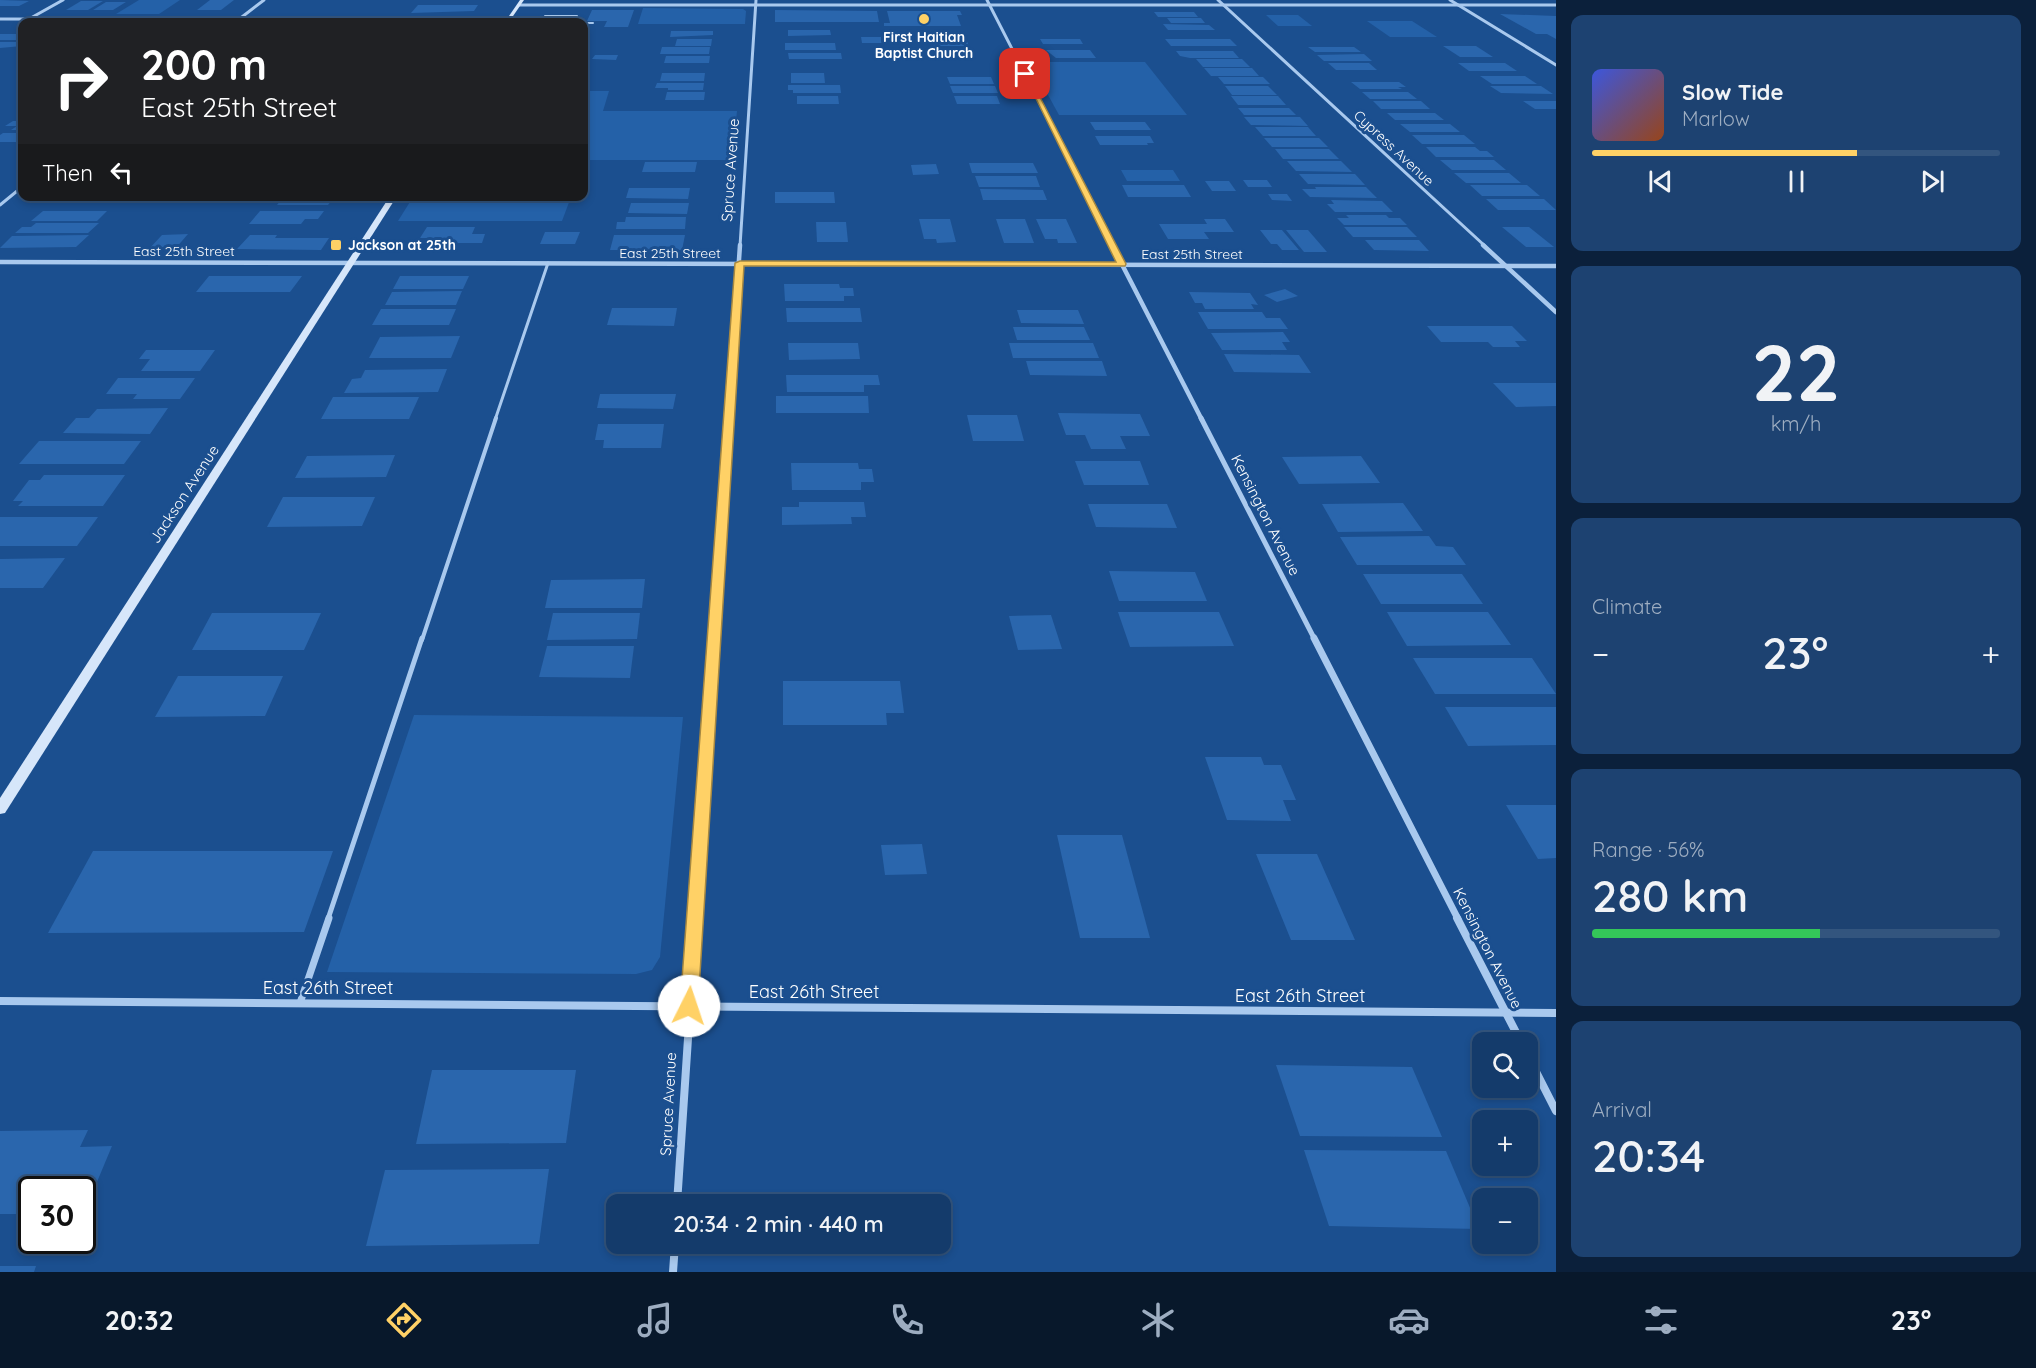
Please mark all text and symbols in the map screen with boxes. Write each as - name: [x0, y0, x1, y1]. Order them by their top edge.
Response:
- marker: First Haitian Baptist Church: [917, 12, 931, 26]
- place label: First Haitian Baptist Church: [875, 28, 973, 62]
- text: 200 m: [141, 38, 267, 91]
- icon: right: [42, 42, 120, 120]
- pin: [999, 48, 1050, 99]
- icon: arrive: [1008, 57, 1041, 90]
- text: Slow Tide: [1682, 78, 1783, 106]
- text: East 25th Street: [141, 90, 337, 124]
- street label: Cypress Avenue: [1350, 106, 1438, 190]
- text: Marlow: [1682, 106, 1750, 131]
- street label: Spruce Avenue: [717, 118, 743, 222]
- icon: left: [105, 156, 138, 189]
- text: Then: [42, 159, 93, 187]
- icon: previous: [1644, 165, 1677, 198]
- icon: pause: [1780, 165, 1813, 198]
- icon: next: [1916, 165, 1949, 198]
- place label: Jackson at 25th: [348, 236, 456, 254]
- marker: Jackson at 25th: [329, 238, 343, 252]
- street label: East 25th Street: [133, 242, 235, 260]
- street label: East 25th Street: [619, 244, 721, 262]
- street label: East 25th Street: [1141, 245, 1243, 263]
- text: 22: [1752, 323, 1840, 421]
- text: km/h: [1771, 411, 1821, 436]
- street label: Jackson Avenue: [145, 441, 223, 547]
- street label: Kensington Avenue: [1227, 451, 1305, 579]
- text: Climate: [1592, 594, 1662, 619]
- text: 23°: [1762, 624, 1828, 680]
- text: −: [1592, 633, 1609, 674]
- text: +: [1981, 633, 2000, 674]
- text: Range · 56%: [1592, 837, 1705, 862]
- text: 280 km: [1592, 867, 1748, 923]
- street label: Kensington Avenue: [1449, 884, 1527, 1012]
- position arrow: [657, 974, 721, 1038]
- street label: East 26th Street: [263, 976, 393, 999]
- street label: East 26th Street: [749, 980, 879, 1003]
- street label: East 26th Street: [1235, 984, 1365, 1007]
- map controls: [1472, 1032, 1538, 1254]
- button: search: [1472, 1032, 1538, 1098]
- street label: Spruce Avenue: [656, 1052, 680, 1156]
- text: Arrival: [1592, 1097, 1652, 1122]
- button: +: [1472, 1110, 1538, 1176]
- text: 20:34: [1592, 1127, 1705, 1183]
- speed limit sign: 30: [18, 1176, 96, 1254]
- button: −: [1472, 1188, 1538, 1254]
- text: 20:34 · 2 min · 440 m: [673, 1210, 884, 1238]
- icon: directions: [383, 1299, 425, 1341]
- icon: music: [634, 1299, 676, 1341]
- icon: phone: [886, 1299, 928, 1341]
- icon: climate: [1137, 1299, 1179, 1341]
- icon: car: [1388, 1299, 1430, 1341]
- icon: filters: [1640, 1299, 1682, 1341]
- text: 20:32: [105, 1303, 174, 1337]
- text: 23°: [1891, 1303, 1931, 1337]

